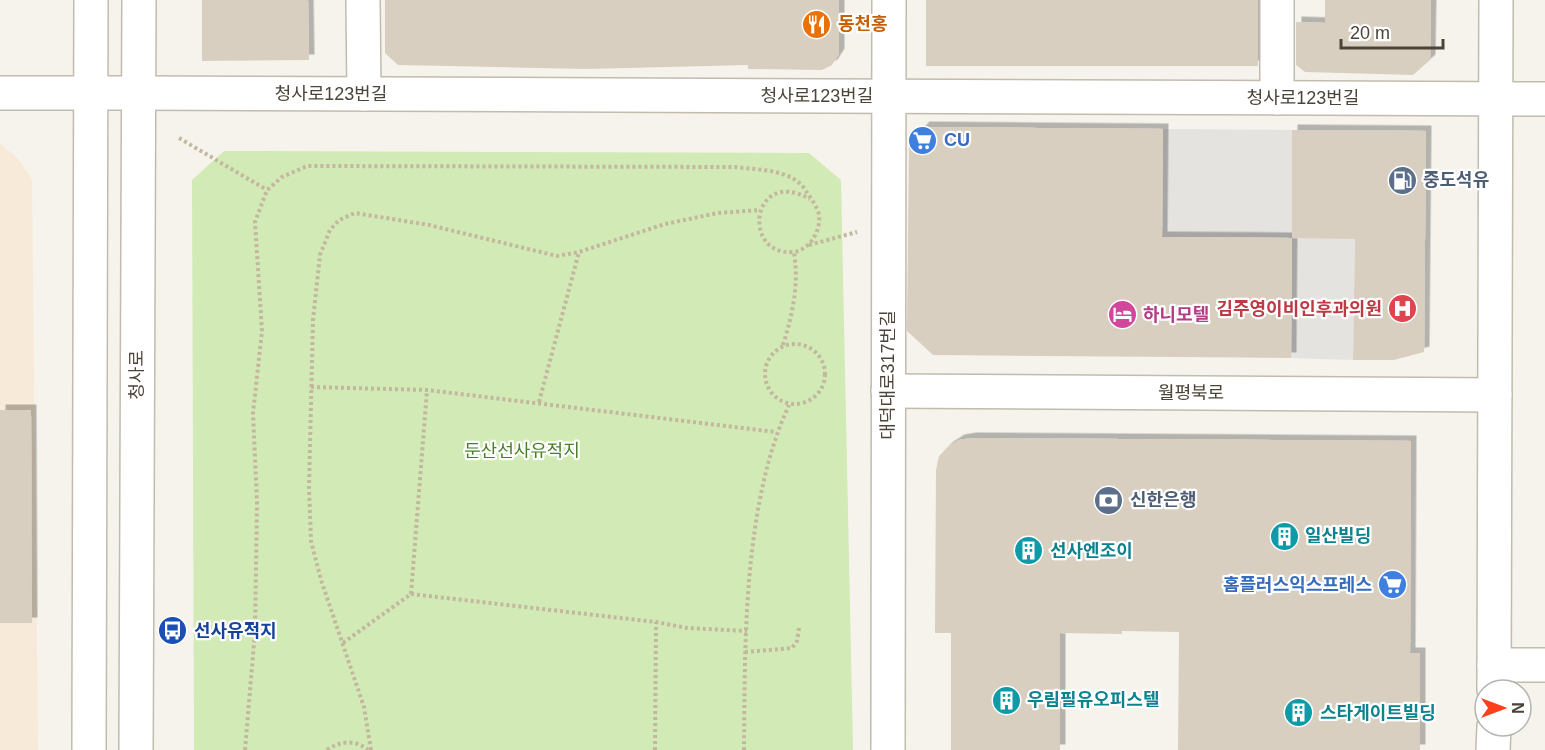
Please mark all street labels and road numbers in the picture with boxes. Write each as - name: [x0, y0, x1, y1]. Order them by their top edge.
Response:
- street label: 청사로123번길: [275, 84, 387, 104]
- street label: 청사로123번길: [761, 86, 873, 106]
- street label: 청사로123번길: [1247, 88, 1359, 108]
- street label: 대덕대로317번길: [878, 310, 898, 440]
- street label: 청사로: [127, 350, 147, 400]
- street label: 월평북로: [1158, 383, 1224, 403]

